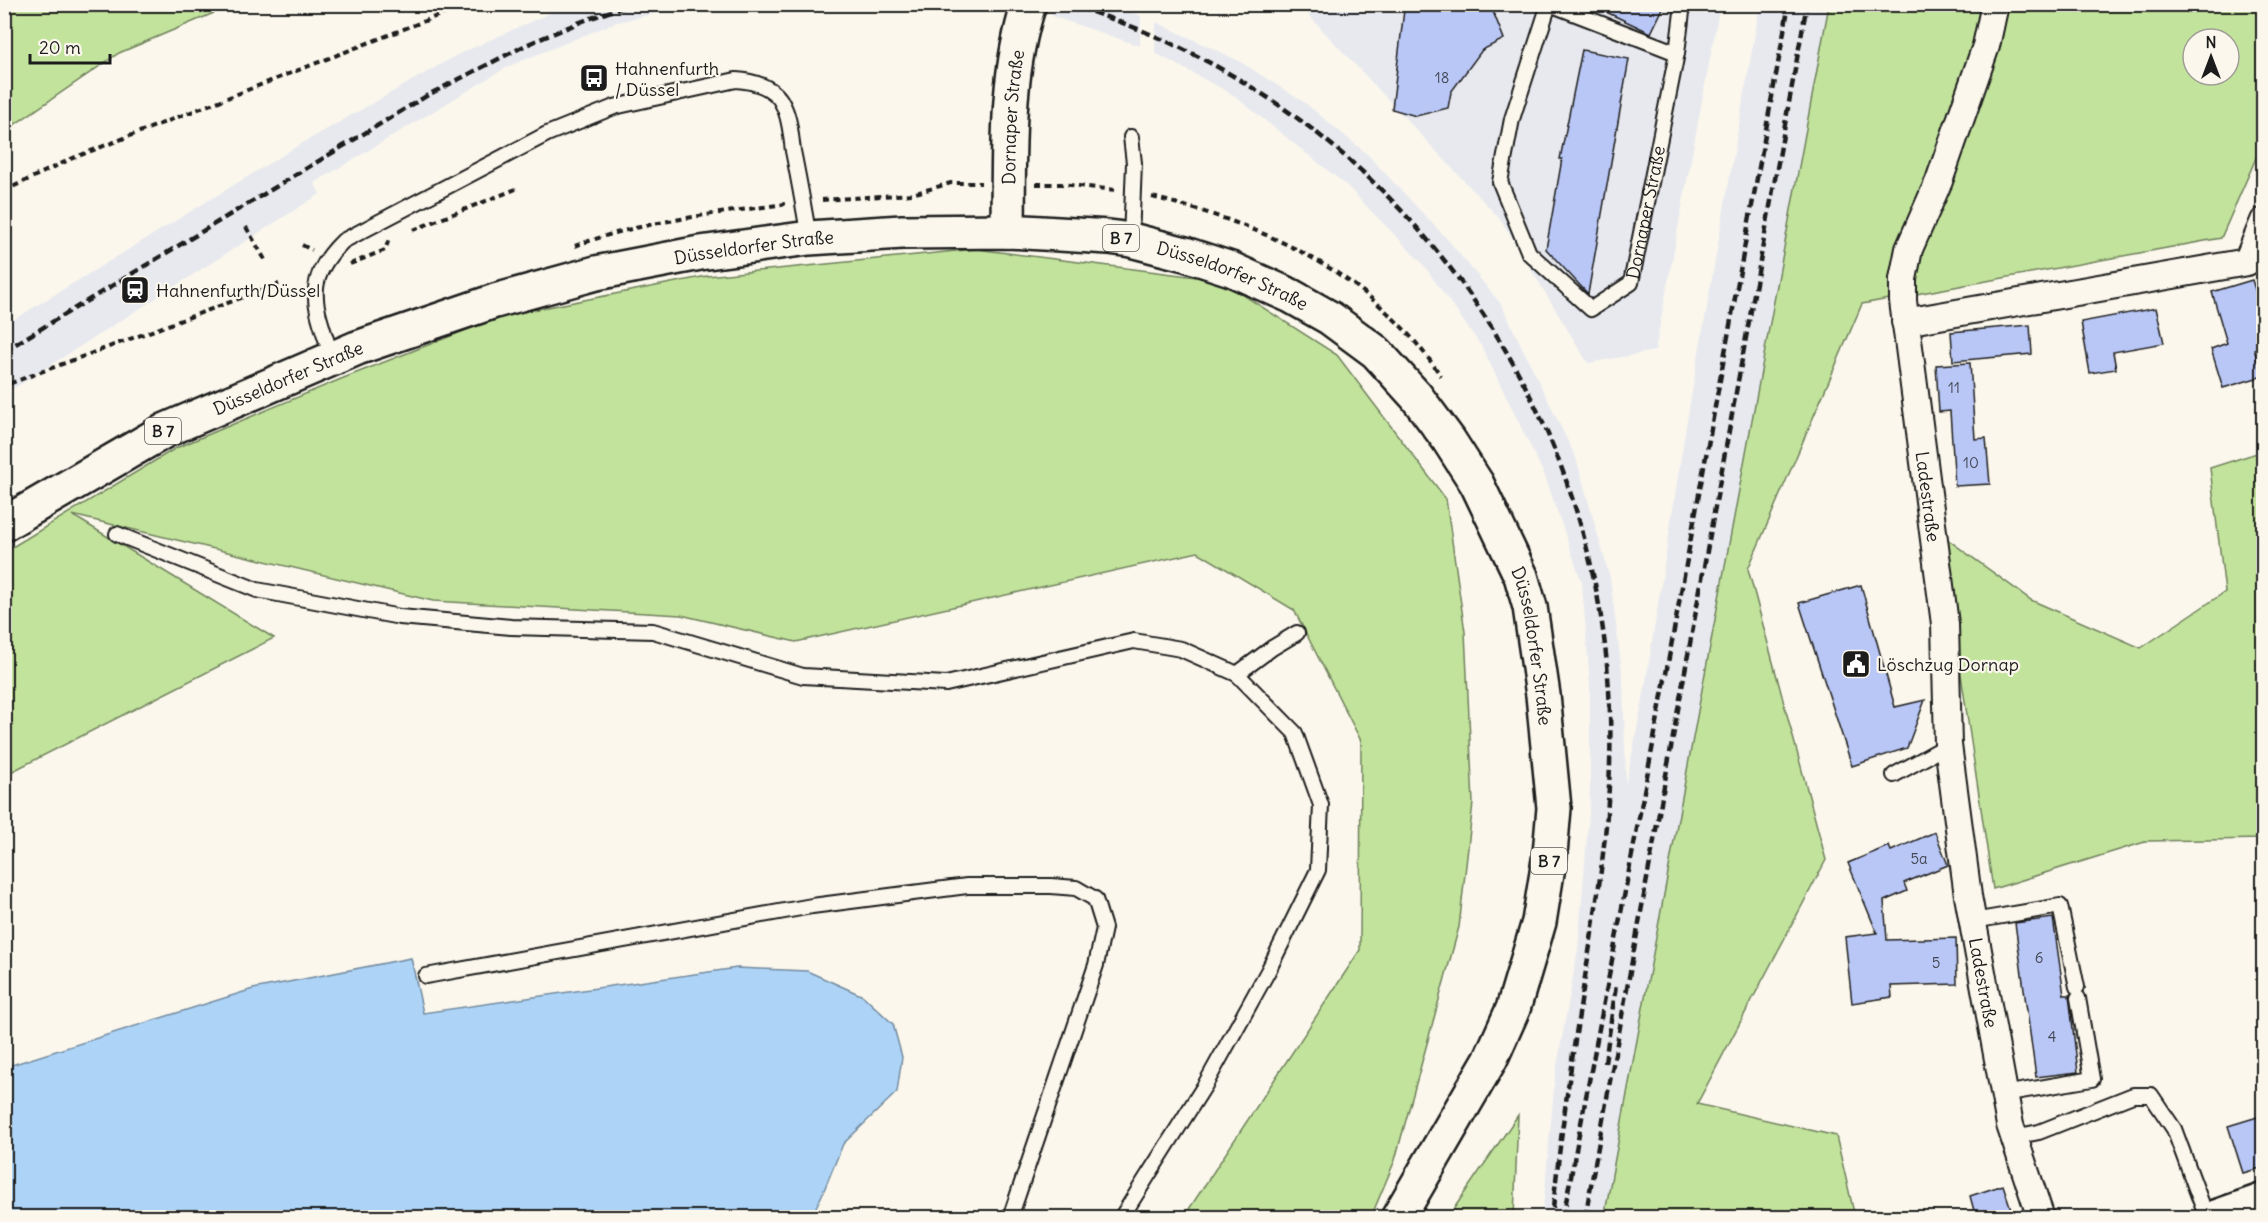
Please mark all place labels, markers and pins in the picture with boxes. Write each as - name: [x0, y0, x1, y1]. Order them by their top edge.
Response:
- place label: Hahnenfurth / Düssel: [615, 57, 719, 101]
- bus stop icon: Hahnenfurth / Düssel: [578, 62, 610, 94]
- station icon: Hahnenfurth/Düssel: [119, 274, 151, 306]
- place label: Hahnenfurth/Düssel: [156, 279, 320, 302]
- public building icon: Löschzug Dornap: [1840, 648, 1872, 680]
- place label: Löschzug Dornap: [1877, 653, 2019, 676]

